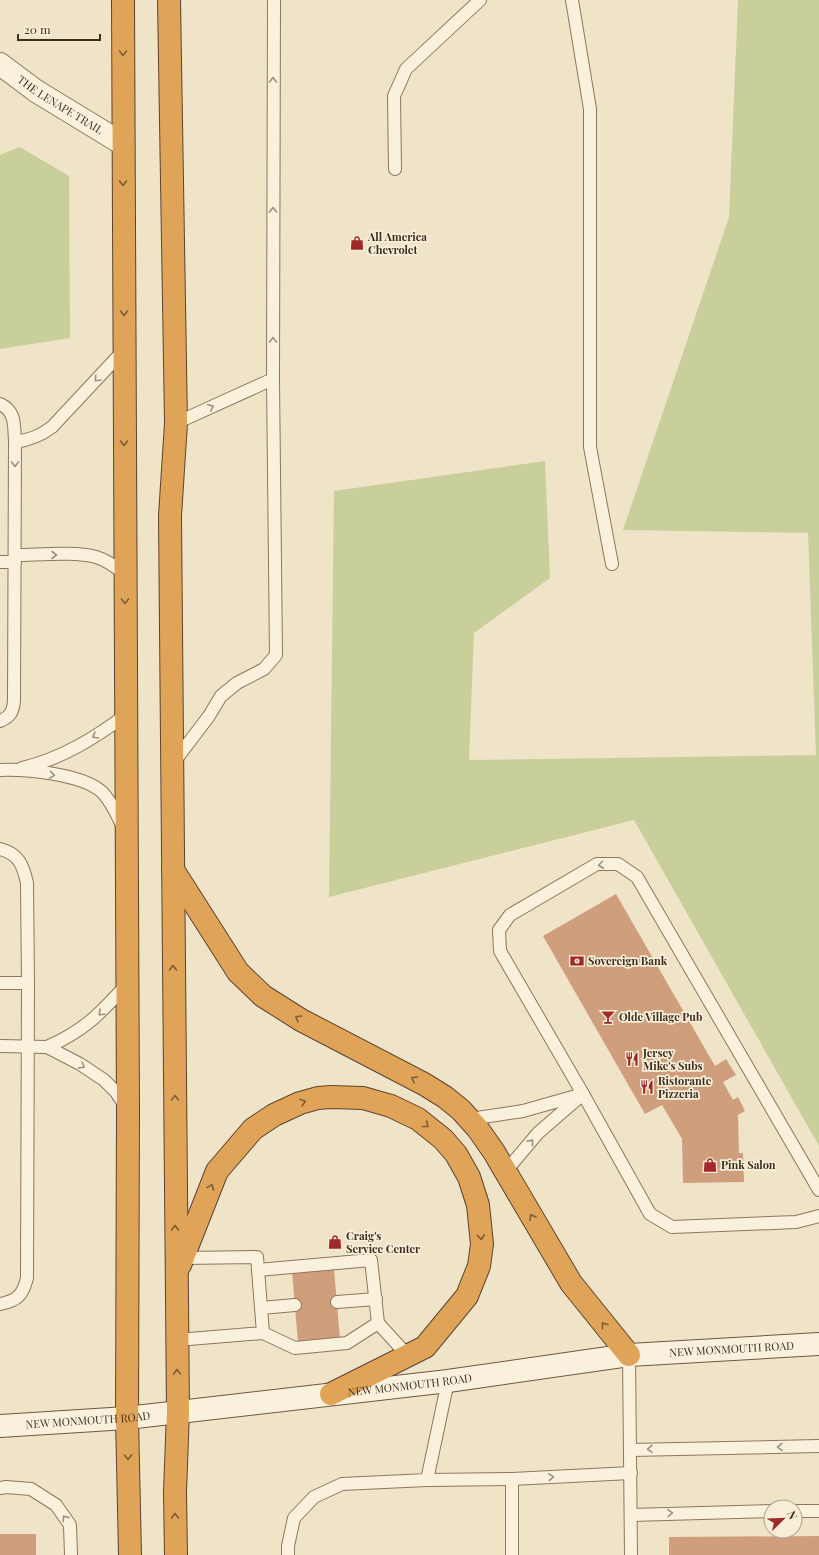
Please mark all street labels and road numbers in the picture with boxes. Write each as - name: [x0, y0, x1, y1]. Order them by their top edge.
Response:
- street label: THE LENAPE TRAIL: [15, 72, 107, 138]
- street label: NEW MONMOUTH ROAD: [669, 1337, 794, 1360]
- street label: NEW MONMOUTH ROAD: [347, 1370, 473, 1400]
- street label: NEW MONMOUTH ROAD: [25, 1407, 151, 1431]

